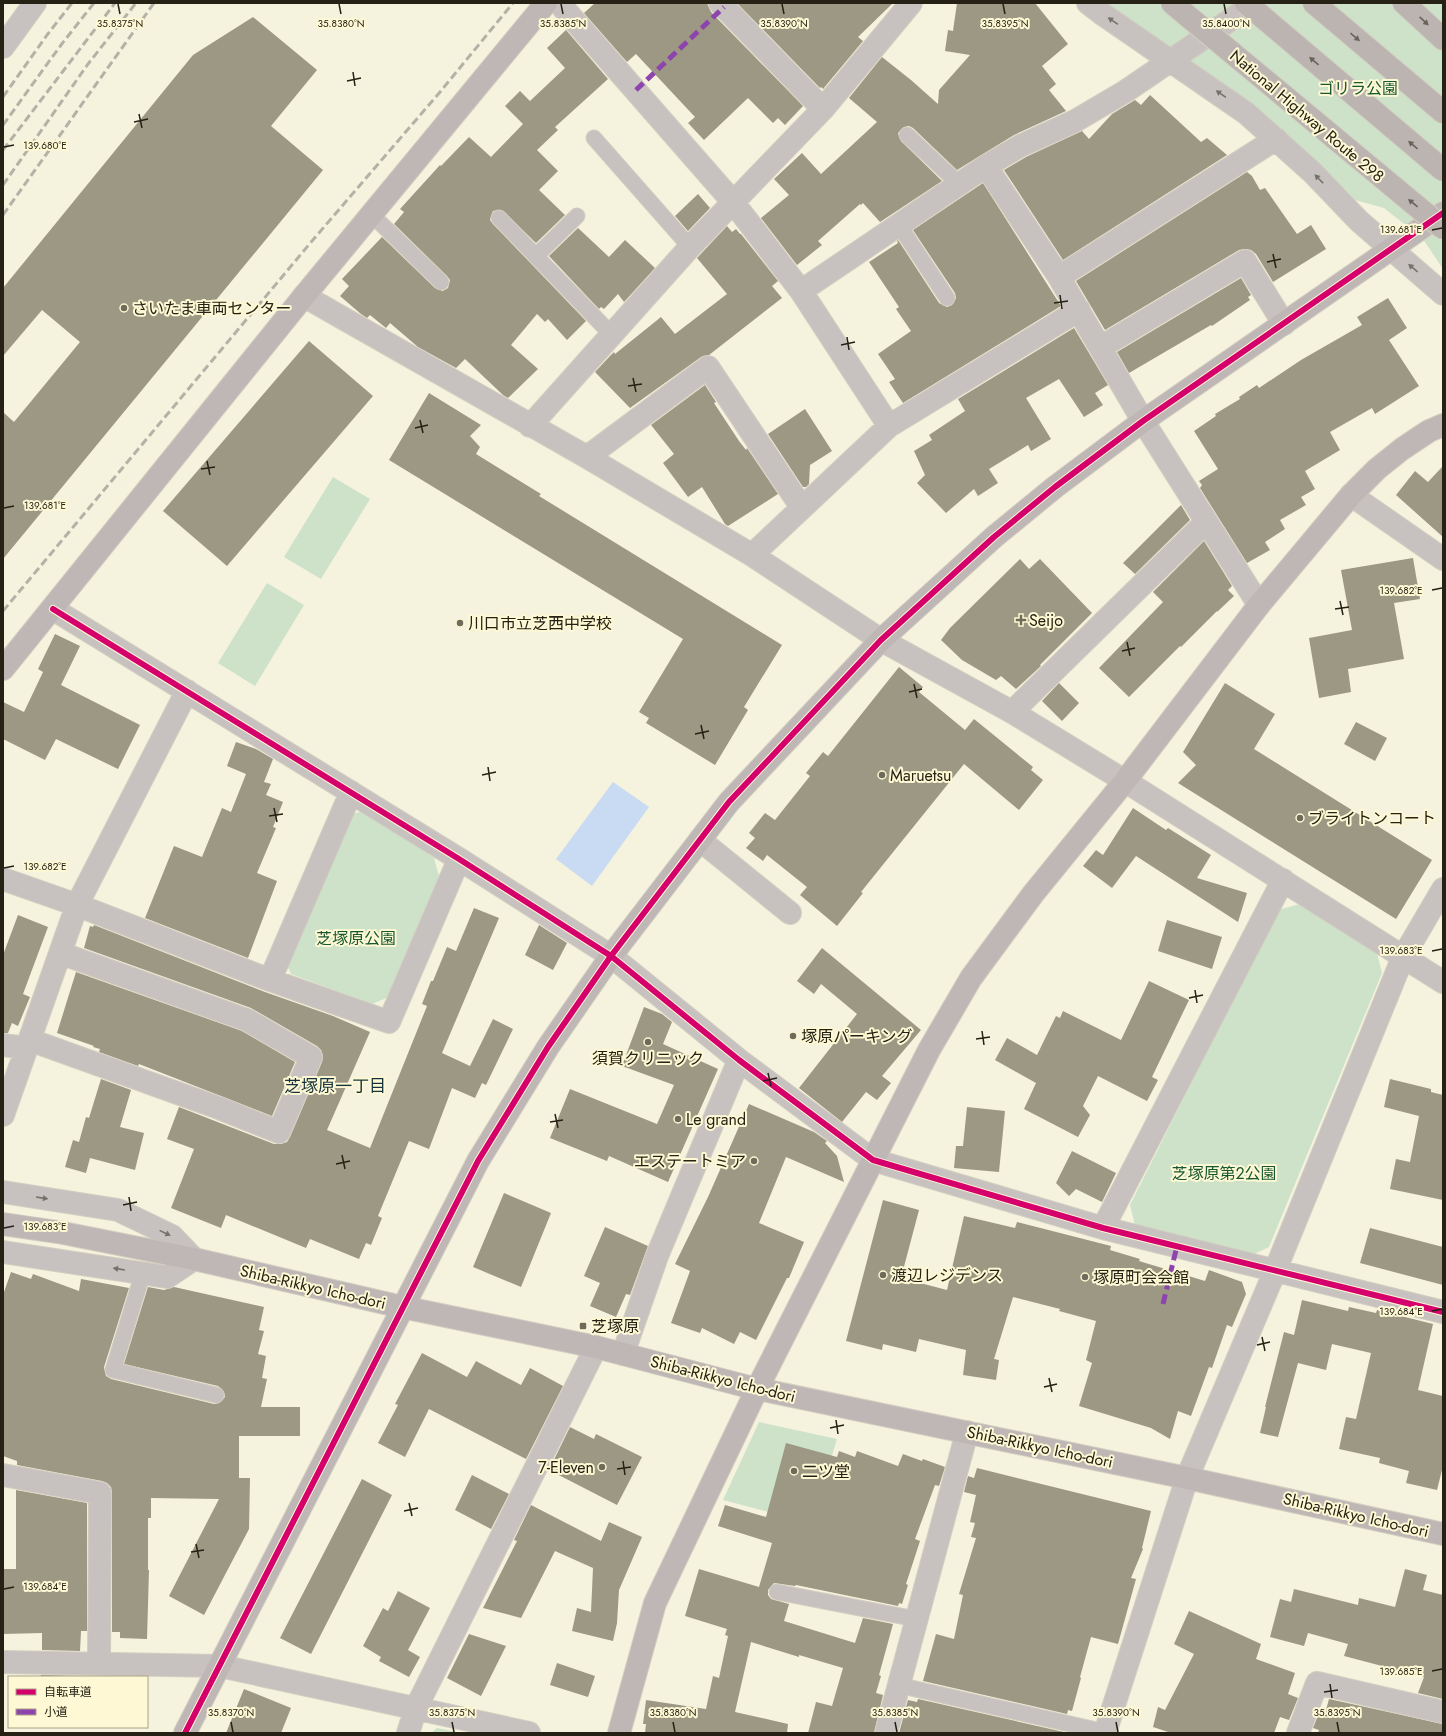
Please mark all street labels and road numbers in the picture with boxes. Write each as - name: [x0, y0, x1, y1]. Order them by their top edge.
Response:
- street label: National Highway Route 298: [1225, 45, 1389, 187]
- street label: Shiba-Rikkyo Icho-dori: [238, 1259, 388, 1315]
- street label: Shiba-Rikkyo Icho-dori: [648, 1350, 798, 1408]
- street label: Shiba-Rikkyo Icho-dori: [965, 1420, 1115, 1474]
- street label: Shiba-Rikkyo Icho-dori: [1281, 1487, 1431, 1543]

